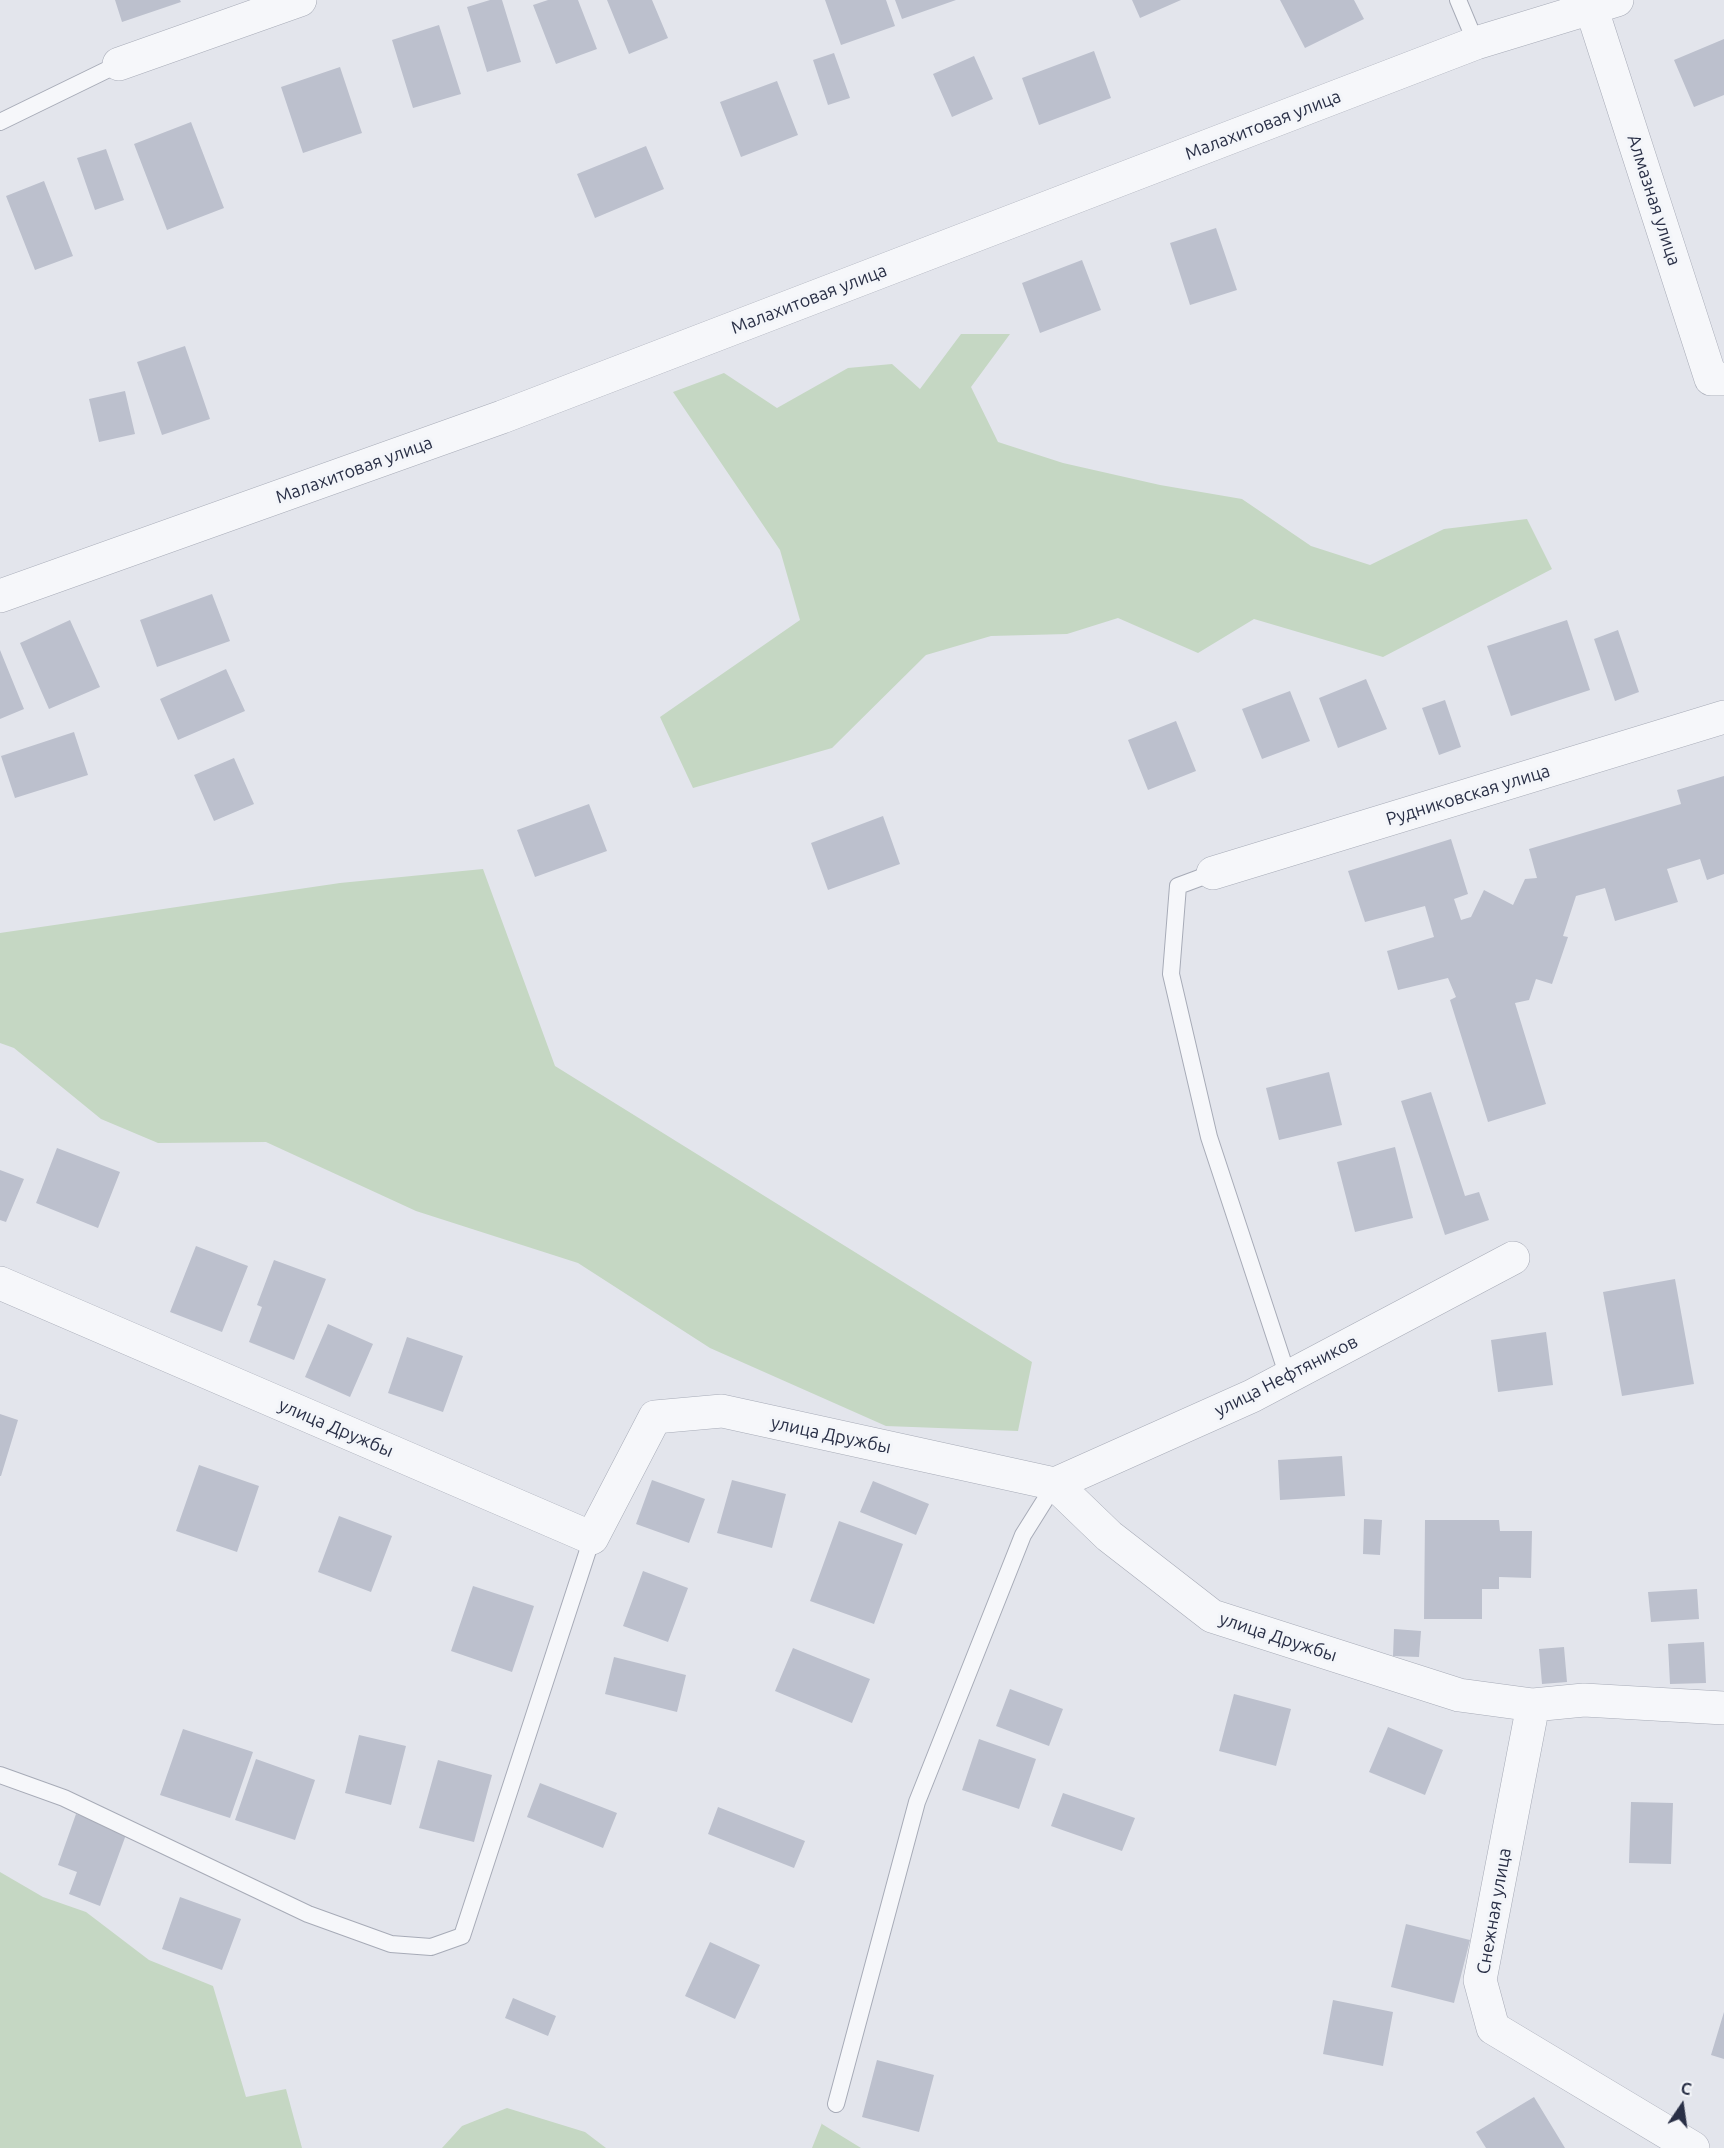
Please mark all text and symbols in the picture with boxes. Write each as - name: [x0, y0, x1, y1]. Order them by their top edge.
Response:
- street label: Малахитовая улица: [1182, 85, 1344, 165]
- street label: Алмазная улица: [1623, 132, 1685, 268]
- street label: Малахитовая улица: [728, 259, 890, 339]
- street label: Малахитовая улица: [273, 432, 435, 508]
- street label: Рудниковская улица: [1383, 760, 1553, 830]
- street label: улица Нефтяников: [1211, 1331, 1361, 1421]
- street label: улица Дружбы: [275, 1394, 397, 1462]
- street label: улица Дружбы: [769, 1412, 893, 1458]
- street label: улица Дружбы: [1216, 1608, 1340, 1666]
- street label: Снежная улица: [1472, 1846, 1516, 1976]
- north arrow: [1652, 2076, 1712, 2136]
- text: С: [1679, 2079, 1693, 2098]

